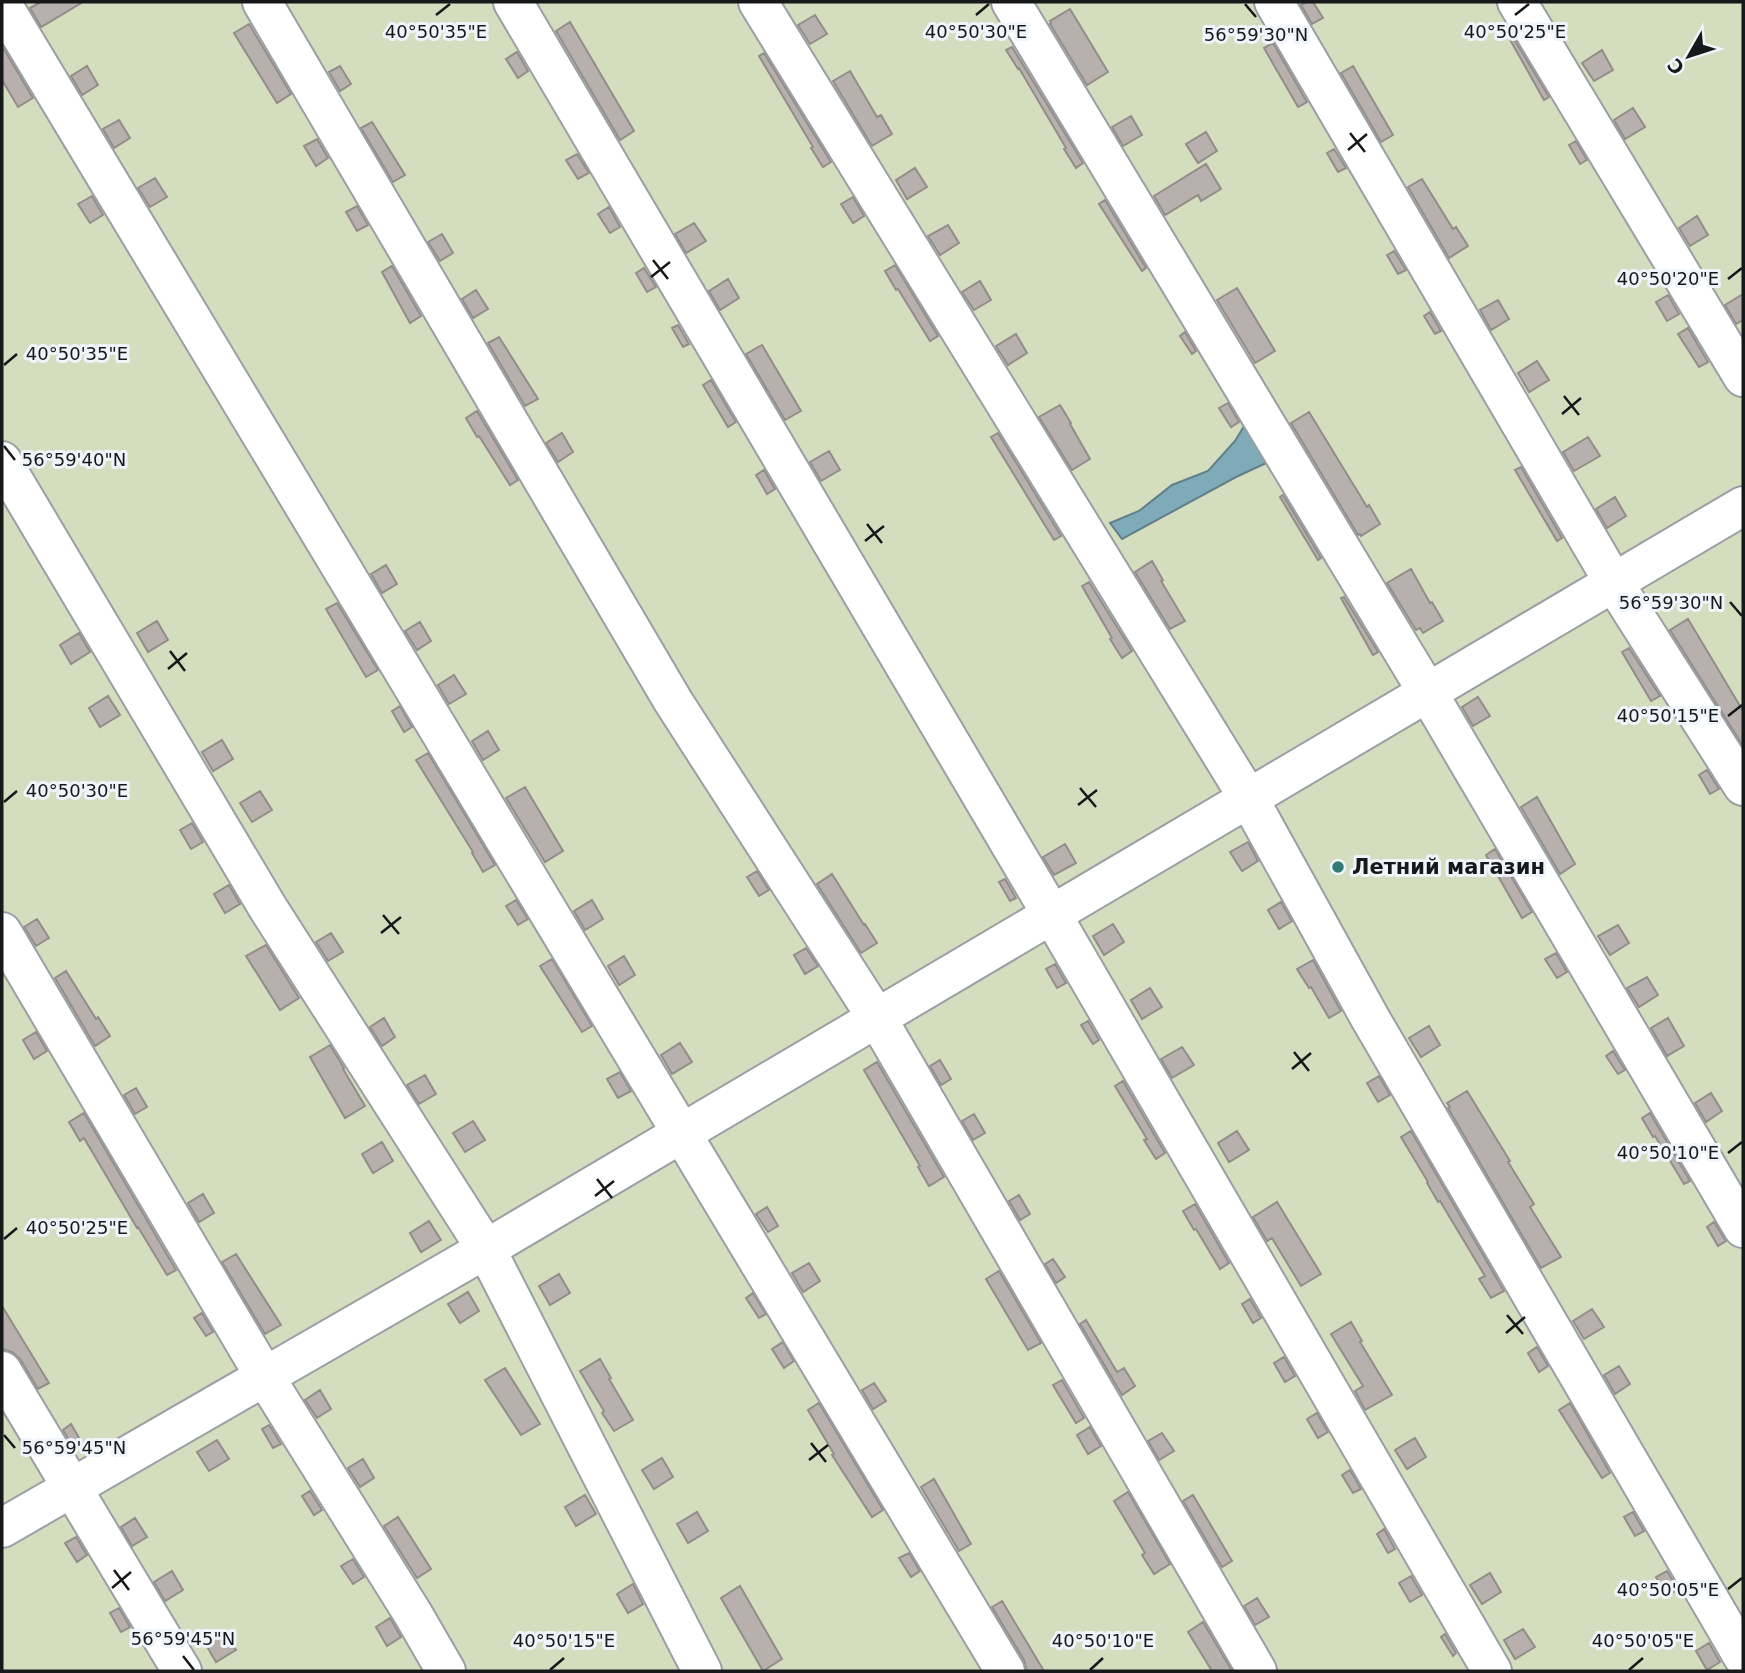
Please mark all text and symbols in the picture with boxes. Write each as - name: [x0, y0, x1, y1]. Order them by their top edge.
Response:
- text: 40°50'35"E: [385, 21, 487, 42]
- text: 40°50'30"E: [925, 21, 1027, 42]
- text: 40°50'25"E: [1464, 21, 1566, 42]
- north arrow: [1654, 21, 1724, 91]
- text: 56°59'30"N: [1204, 24, 1308, 45]
- text: С: [1663, 54, 1689, 79]
- text: 40°50'20"E: [1617, 268, 1719, 289]
- text: 40°50'35"E: [26, 343, 128, 364]
- text: 56°59'40"N: [22, 449, 126, 470]
- text: 56°59'30"N: [1619, 592, 1723, 613]
- text: 40°50'15"E: [1617, 705, 1719, 726]
- text: 40°50'30"E: [26, 780, 128, 801]
- place label: Летний магазин: [1352, 855, 1545, 879]
- marker: Летний магазин: [1330, 859, 1346, 875]
- text: 40°50'10"E: [1617, 1142, 1719, 1163]
- text: 40°50'25"E: [26, 1217, 128, 1238]
- text: 56°59'45"N: [22, 1437, 126, 1458]
- text: 40°50'05"E: [1617, 1579, 1719, 1600]
- text: 56°59'45"N: [131, 1628, 235, 1649]
- text: 40°50'15"E: [513, 1630, 615, 1651]
- text: 40°50'10"E: [1052, 1630, 1154, 1651]
- text: 40°50'05"E: [1592, 1630, 1694, 1651]

